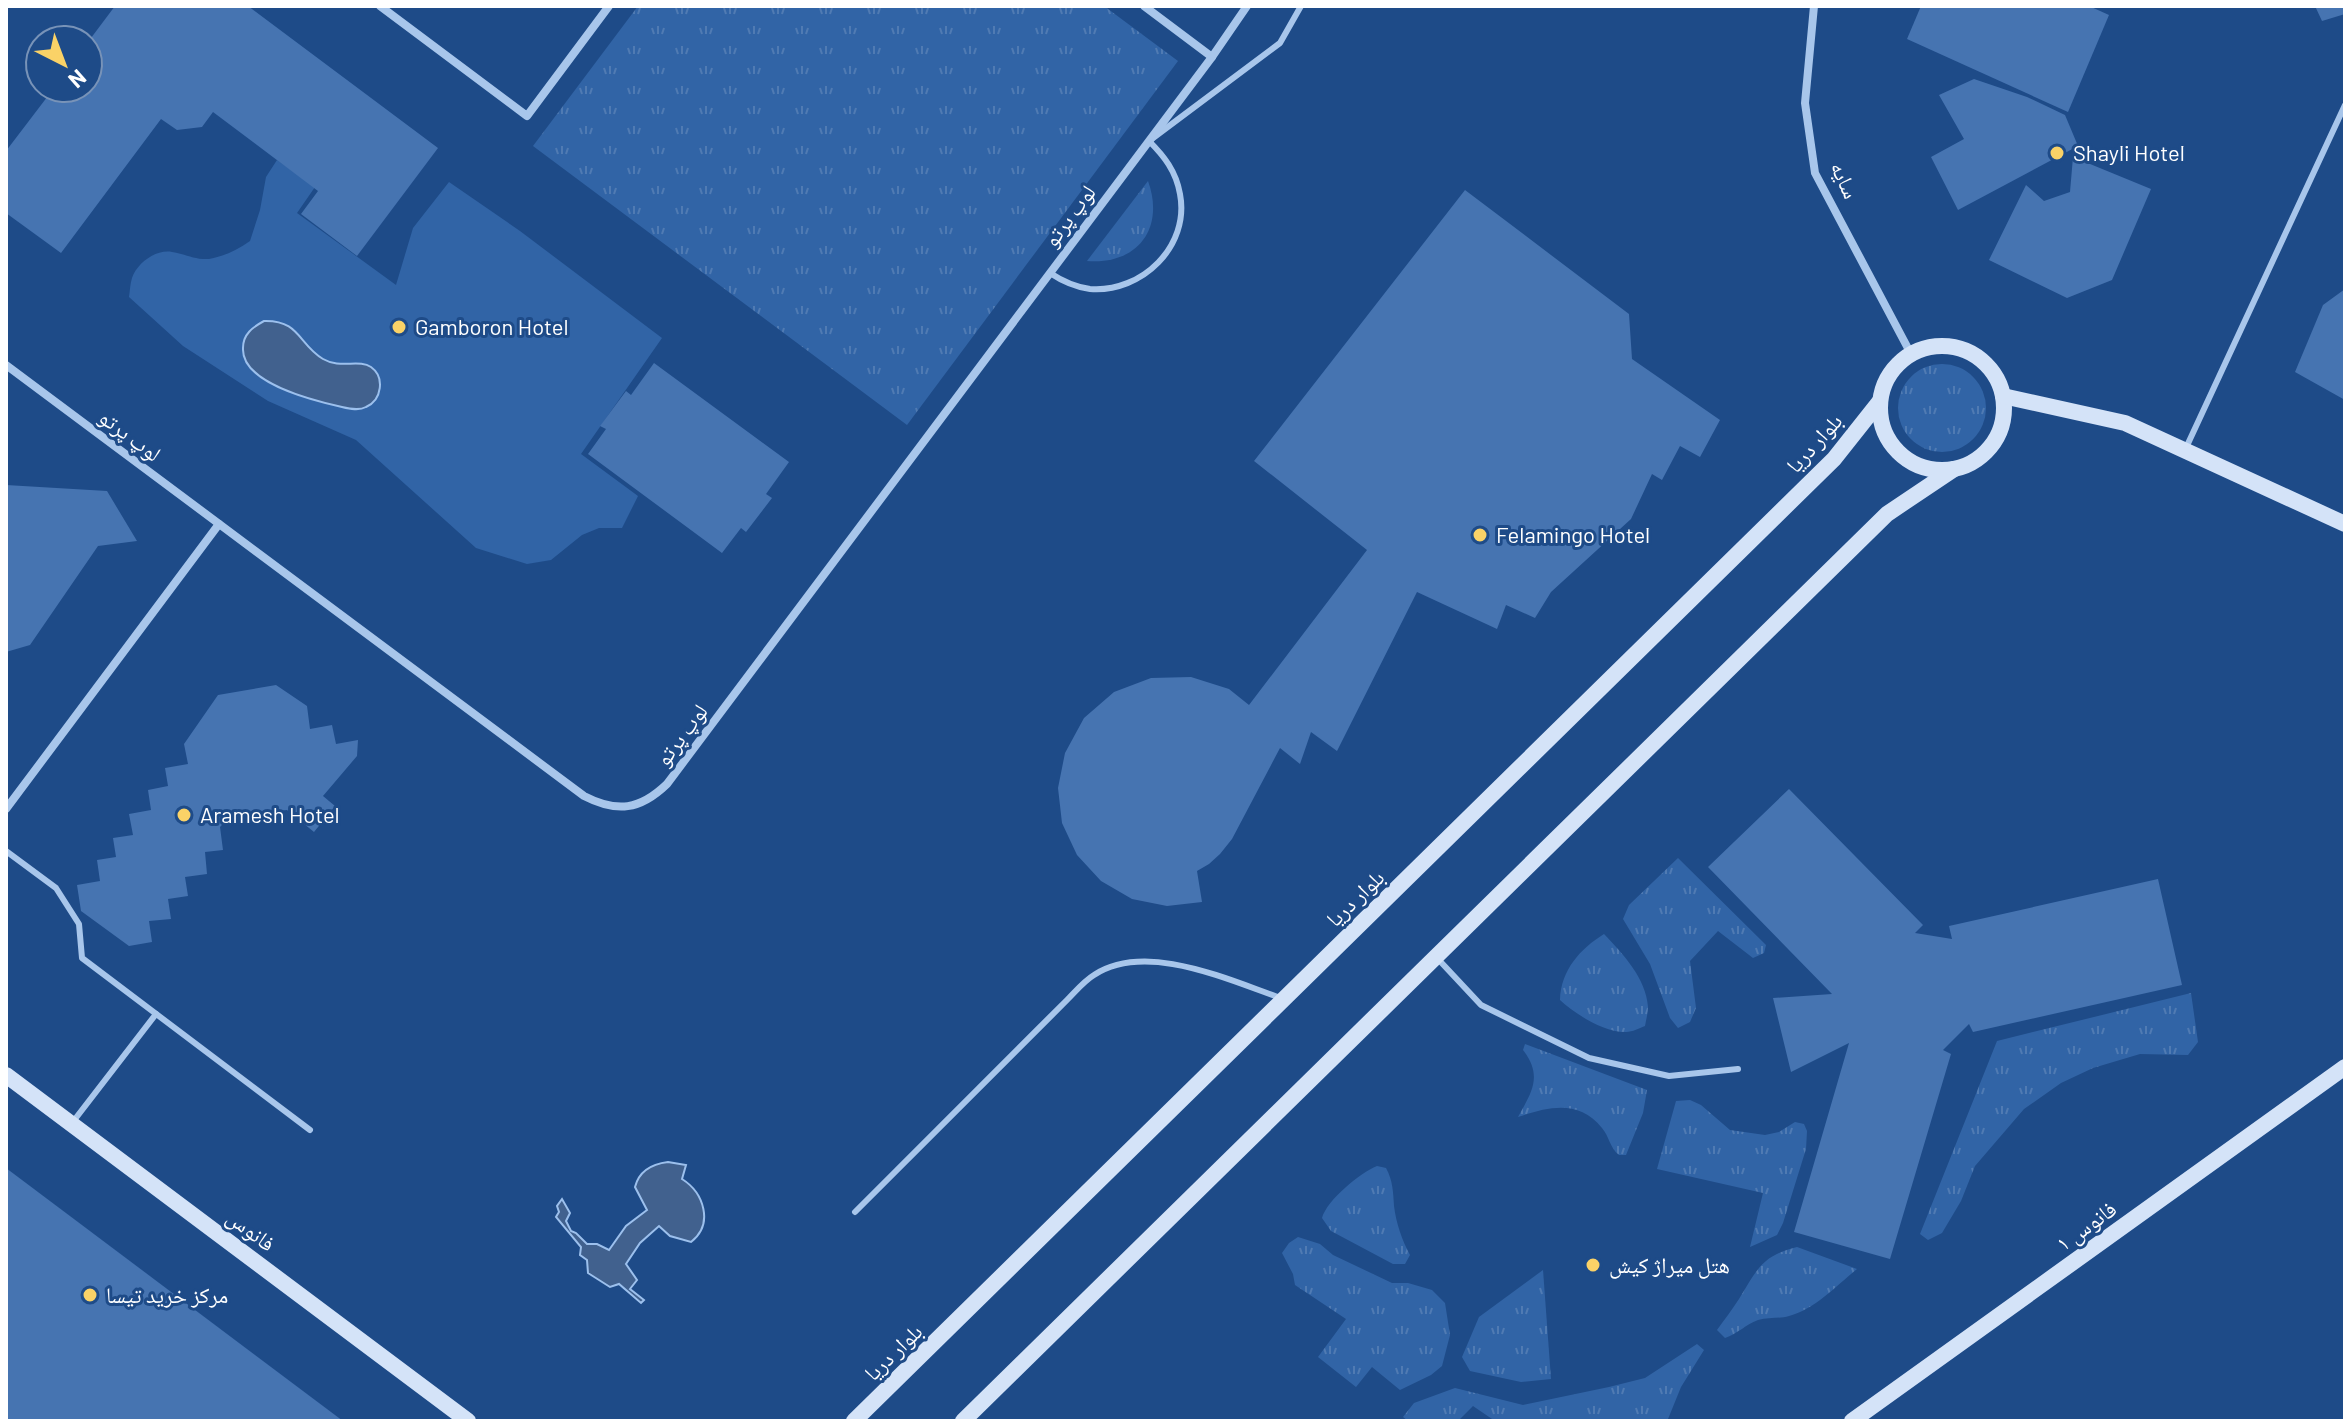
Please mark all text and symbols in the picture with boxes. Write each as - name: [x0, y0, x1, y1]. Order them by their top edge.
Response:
- north arrow: [24, 24, 104, 104]
- text: N: [64, 65, 92, 94]
- place label: Shayli Hotel: [2073, 139, 2185, 165]
- marker: Shayli Hotel: [2048, 144, 2066, 162]
- street label: سایه: [1826, 157, 1865, 202]
- street label: لوپ پرتو: [1037, 179, 1102, 253]
- place label: Gamboron Hotel: [415, 313, 568, 339]
- marker: Gamboron Hotel: [390, 318, 408, 336]
- street label: لوپ پرتو: [93, 403, 167, 468]
- street label: بلوار دریا: [1780, 407, 1847, 478]
- place label: Felamingo Hotel: [1496, 521, 1650, 547]
- marker: Felamingo Hotel: [1471, 526, 1489, 544]
- street label: لوپ پرتو: [649, 698, 714, 772]
- place label: Aramesh Hotel: [200, 801, 340, 827]
- marker: Aramesh Hotel: [175, 806, 193, 824]
- street label: بلوار دریا: [1320, 863, 1389, 932]
- street label: فانوس ۱: [2050, 1195, 2122, 1257]
- street label: فانوس: [221, 1203, 281, 1257]
- place label: هتل میراژ کیش: [1609, 1251, 1730, 1279]
- marker: هتل میراژ کیش: [1584, 1256, 1602, 1274]
- place label: مرکز خرید تیسا: [106, 1281, 228, 1308]
- marker: مرکز خرید تیسا: [81, 1286, 99, 1304]
- street label: بلوار دریا: [858, 1317, 927, 1386]

